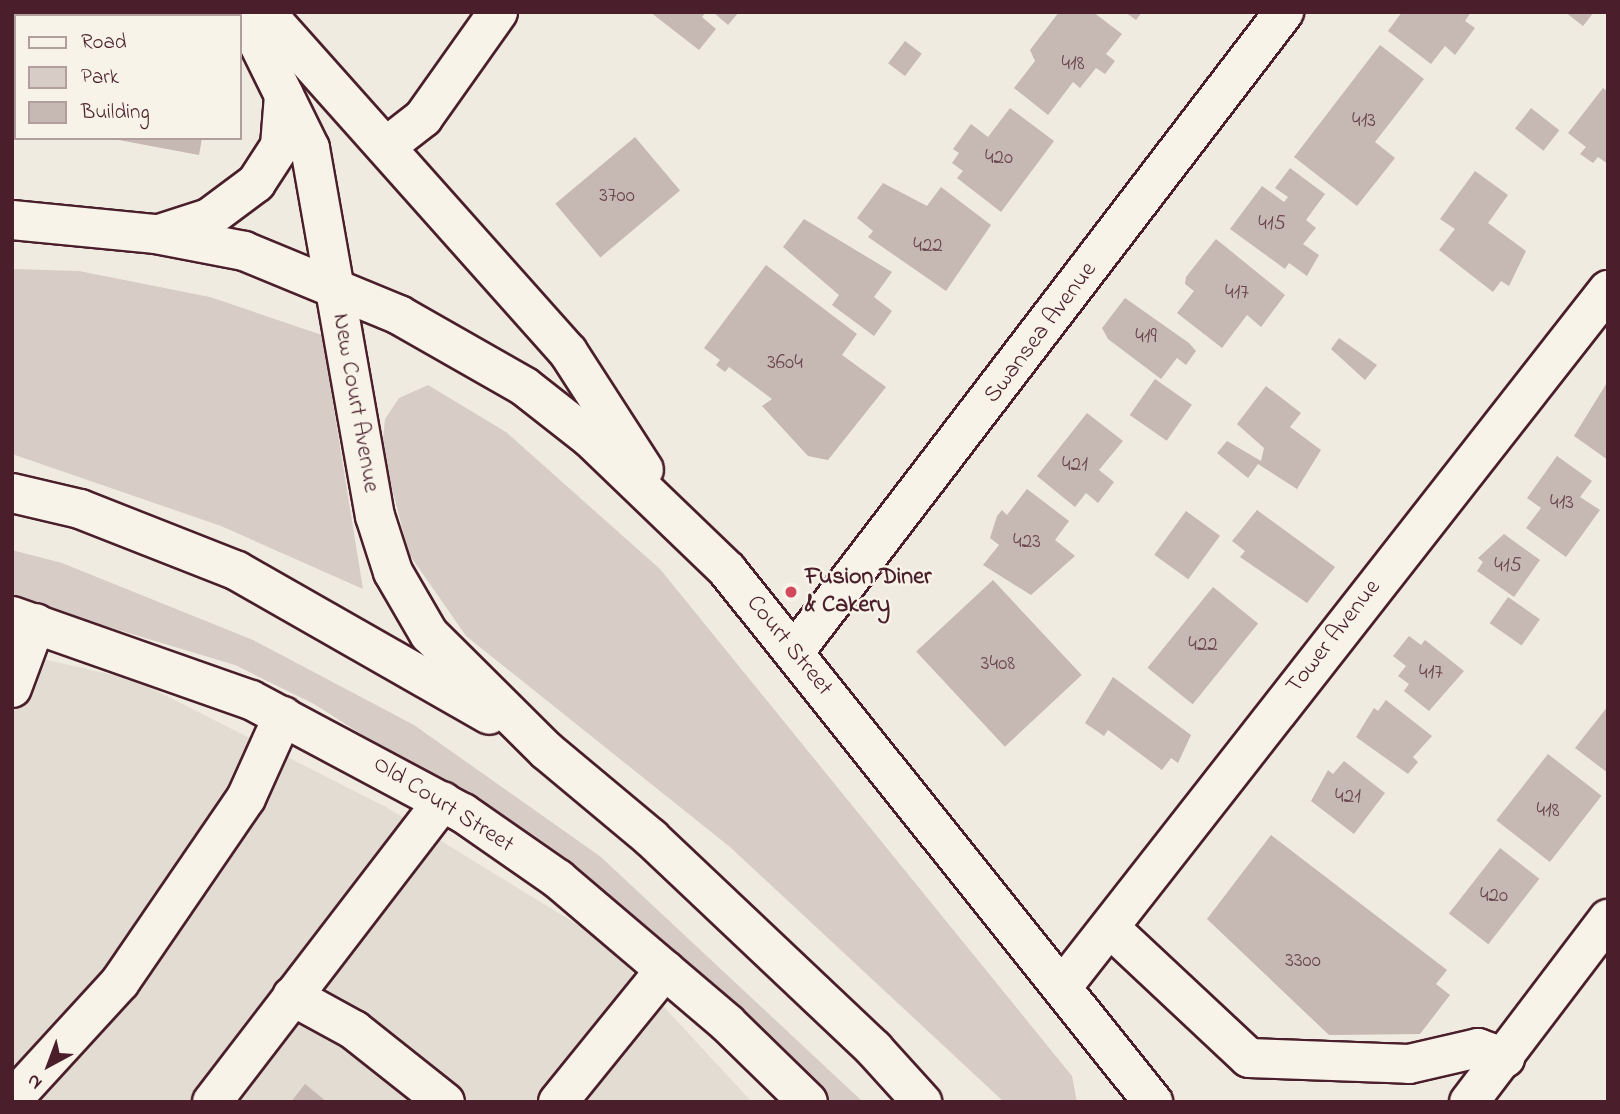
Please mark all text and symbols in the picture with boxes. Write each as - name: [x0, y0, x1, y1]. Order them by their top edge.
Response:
- legend: [14, 14, 242, 140]
- text: Road: [81, 28, 127, 58]
- house number: 418: [1061, 51, 1085, 77]
- text: Park: [81, 63, 119, 93]
- text: Building: [81, 98, 150, 128]
- house number: 413: [1352, 108, 1376, 134]
- house number: 420: [985, 145, 1013, 171]
- house number: 3700: [599, 183, 635, 209]
- house number: 415: [1258, 211, 1286, 237]
- house number: 422: [913, 233, 943, 259]
- street label: Swansea Avenue: [978, 257, 1104, 409]
- house number: 417: [1225, 280, 1249, 306]
- street label: New Court Avenue: [325, 311, 385, 495]
- house number: 419: [1135, 324, 1157, 350]
- house number: 3604: [767, 350, 803, 376]
- house number: 421: [1062, 452, 1088, 478]
- house number: 413: [1550, 490, 1574, 516]
- house number: 423: [1013, 529, 1041, 555]
- house number: 415: [1494, 553, 1522, 579]
- place label: Fusion Diner & Cakery: [805, 564, 931, 620]
- street label: Tower Avenue: [1280, 574, 1388, 700]
- marker: Fusion Diner & Cakery: [783, 584, 799, 600]
- street label: Court Street: [740, 590, 838, 702]
- house number: 422: [1188, 632, 1218, 658]
- house number: 3408: [981, 651, 1015, 677]
- house number: 417: [1419, 660, 1443, 686]
- street label: Old Court Street: [367, 750, 519, 860]
- house number: 421: [1335, 784, 1361, 810]
- house number: 418: [1536, 798, 1560, 824]
- house number: 420: [1480, 883, 1508, 909]
- house number: 3300: [1285, 948, 1321, 974]
- north arrow: [14, 1030, 84, 1100]
- text: N: [21, 1067, 49, 1096]

